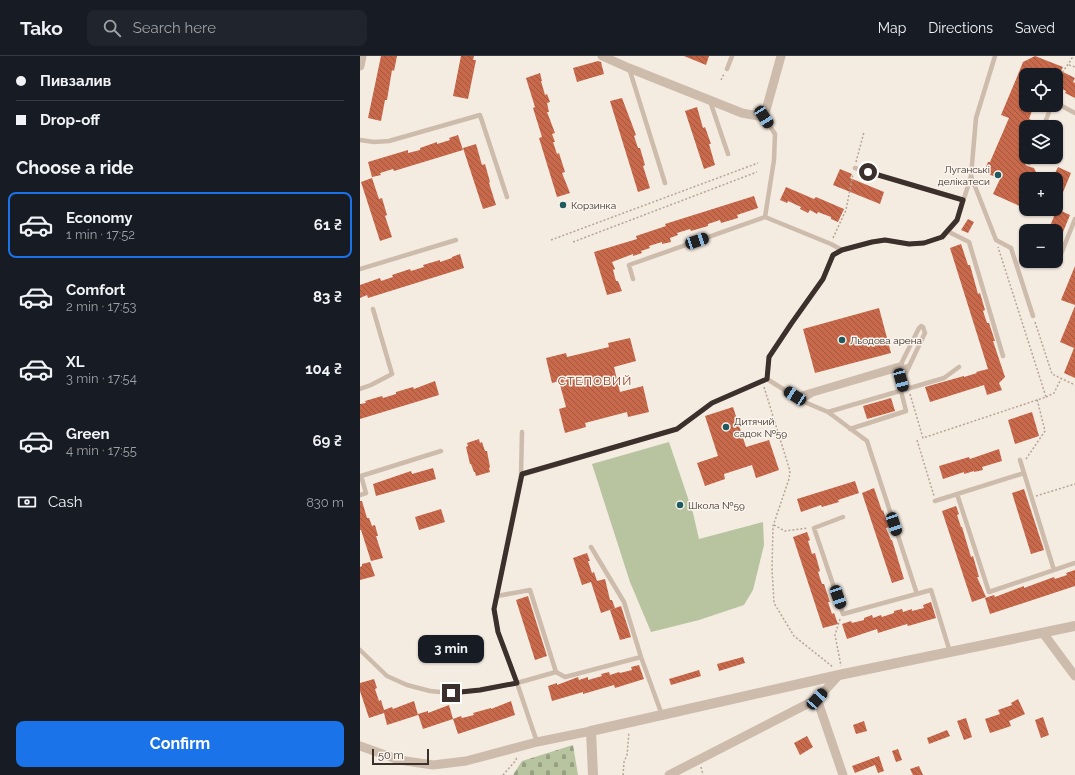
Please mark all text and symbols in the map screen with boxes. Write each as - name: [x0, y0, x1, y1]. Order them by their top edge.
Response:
- search box: [87, 10, 367, 46]
- text: Tako: [20, 17, 63, 39]
- icon: search: [101, 17, 123, 39]
- text: Search here: [133, 19, 216, 37]
- text: Map: [878, 20, 906, 36]
- text: Directions: [928, 20, 993, 36]
- text: Saved: [1015, 20, 1055, 36]
- map controls: [1019, 68, 1063, 268]
- button: locate: [1019, 68, 1063, 112]
- text: Пивзалив: [40, 72, 111, 90]
- car: [752, 104, 776, 130]
- text: Drop-off: [40, 111, 100, 129]
- button: layers: [1019, 120, 1063, 164]
- text: Choose a ride: [16, 157, 134, 178]
- route start: [859, 163, 877, 181]
- place label: Луганські делікатеси: [938, 164, 990, 187]
- marker: Луганські делікатеси: [993, 170, 1003, 180]
- button: +: [1019, 172, 1063, 216]
- marker: Корзинка: [558, 200, 568, 210]
- place label: Корзинка: [571, 200, 616, 211]
- icon: car: [18, 207, 54, 243]
- text: Economy: [66, 209, 133, 227]
- text: 61 ₴: [314, 216, 342, 234]
- button: −: [1019, 224, 1063, 268]
- text: 1 min · 17:52: [66, 227, 135, 242]
- car: [684, 231, 710, 251]
- icon: car: [18, 279, 54, 315]
- text: Comfort: [66, 281, 125, 299]
- text: 83 ₴: [313, 288, 342, 306]
- text: 2 min · 17:53: [66, 299, 136, 314]
- marker: Льодова арена: [837, 335, 847, 345]
- place label: Льодова арена: [850, 335, 922, 346]
- icon: car: [18, 351, 54, 387]
- text: XL: [66, 353, 84, 371]
- text: 104 ₴: [305, 360, 342, 378]
- car: [892, 367, 910, 393]
- text: 3 min · 17:54: [66, 371, 137, 386]
- district label: СТЕПОВИЙ: [558, 374, 632, 388]
- car: [782, 384, 808, 408]
- place label: Дитячий садок №59: [734, 416, 787, 439]
- marker: Дитячий садок №59: [721, 422, 731, 432]
- icon: car: [18, 423, 54, 459]
- text: Green: [66, 425, 110, 443]
- text: 69 ₴: [312, 432, 342, 450]
- text: 4 min · 17:55: [66, 443, 137, 458]
- icon: cash: [16, 491, 38, 513]
- text: Cash: [48, 493, 82, 511]
- text: 830 m: [306, 495, 344, 510]
- marker: Школа №59: [675, 500, 685, 510]
- place label: Школа №59: [688, 500, 745, 511]
- car: [885, 511, 903, 537]
- car: [828, 584, 848, 610]
- callout: 3 min: [418, 635, 484, 663]
- text: 3 min: [434, 641, 468, 656]
- route end: [442, 684, 460, 702]
- car: [805, 686, 829, 712]
- button: Confirm: [16, 721, 344, 767]
- scale bar: [372, 747, 429, 766]
- text: 50 m: [378, 749, 404, 762]

